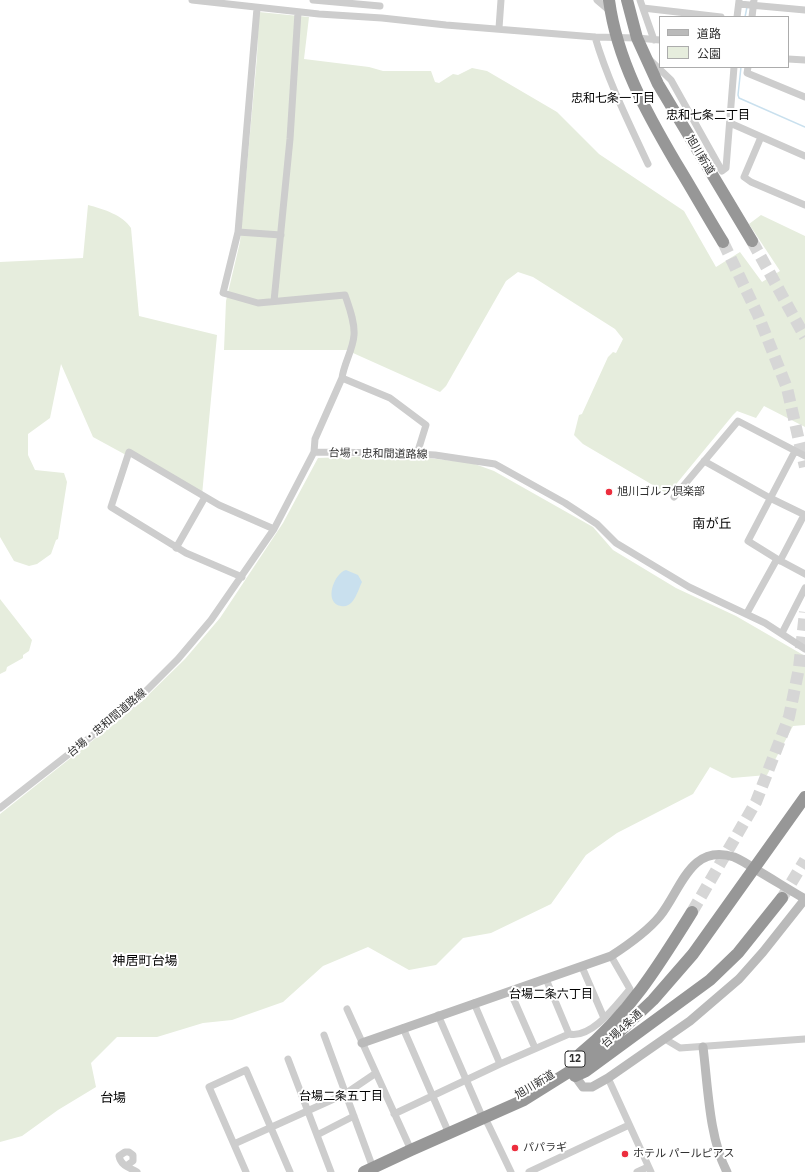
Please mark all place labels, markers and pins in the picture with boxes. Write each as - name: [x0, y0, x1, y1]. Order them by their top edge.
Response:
- place label: 旭川ゴルフ倶楽部: [617, 485, 705, 499]
- marker: 旭川ゴルフ倶楽部: [604, 487, 614, 497]
- place label: パパラギ: [523, 1141, 567, 1155]
- marker: パパラギ: [510, 1143, 520, 1153]
- place label: ホテル パールピアス: [633, 1147, 735, 1161]
- marker: ホテル パールピアス: [620, 1149, 630, 1159]

